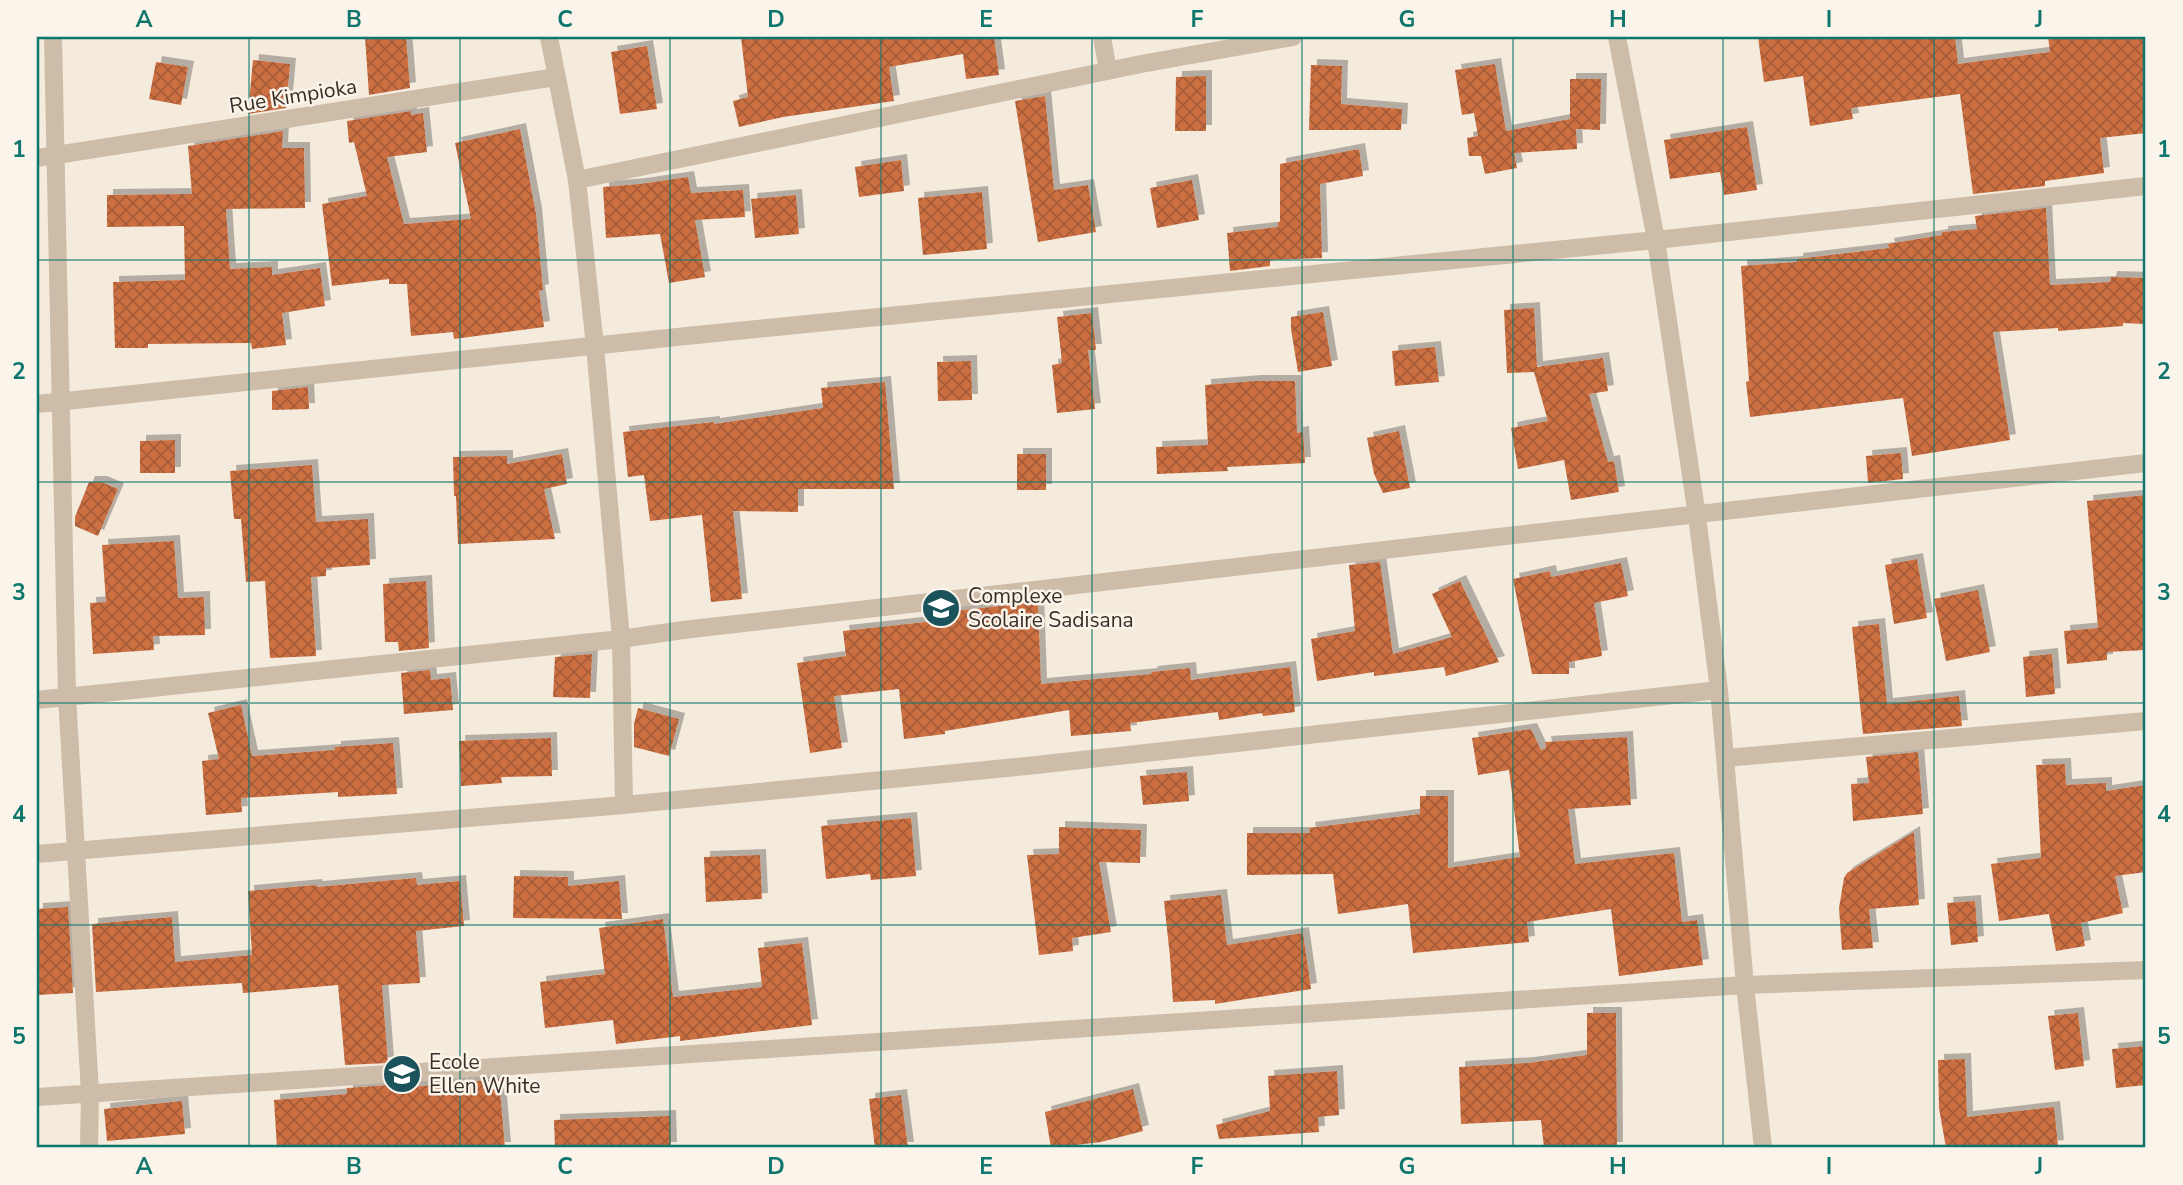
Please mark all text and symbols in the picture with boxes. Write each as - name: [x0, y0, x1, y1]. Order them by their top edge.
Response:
- text: A: [135, 4, 153, 35]
- text: B: [346, 4, 362, 35]
- text: C: [557, 4, 573, 35]
- text: D: [767, 4, 785, 35]
- text: E: [979, 4, 993, 35]
- text: F: [1191, 4, 1204, 35]
- text: G: [1399, 4, 1415, 35]
- text: H: [1609, 4, 1627, 35]
- text: I: [1826, 4, 1832, 35]
- text: J: [2034, 4, 2043, 35]
- street label: Rue Kimpioka: [227, 72, 359, 120]
- text: 1: [12, 134, 26, 165]
- text: 1: [2157, 134, 2171, 165]
- text: 2: [12, 356, 26, 387]
- text: 2: [2157, 356, 2171, 387]
- text: 3: [12, 577, 26, 608]
- text: 3: [2157, 577, 2171, 608]
- place label: Complexe Scolaire Sadisana: [968, 582, 1134, 634]
- school or university icon: Complexe Scolaire Sadisana: [920, 587, 962, 629]
- text: 4: [12, 799, 26, 830]
- text: 4: [2157, 799, 2171, 830]
- text: 5: [12, 1021, 26, 1052]
- text: 5: [2157, 1021, 2171, 1052]
- place label: Ecole Ellen White: [429, 1048, 540, 1100]
- school or university icon: Ecole Ellen White: [381, 1053, 423, 1095]
- text: A: [135, 1151, 153, 1182]
- text: B: [346, 1151, 362, 1182]
- text: C: [557, 1151, 573, 1182]
- text: D: [767, 1151, 785, 1182]
- text: E: [979, 1151, 993, 1182]
- text: F: [1191, 1151, 1204, 1182]
- text: G: [1399, 1151, 1415, 1182]
- text: H: [1609, 1151, 1627, 1182]
- text: I: [1826, 1151, 1832, 1182]
- text: J: [2034, 1151, 2043, 1182]

